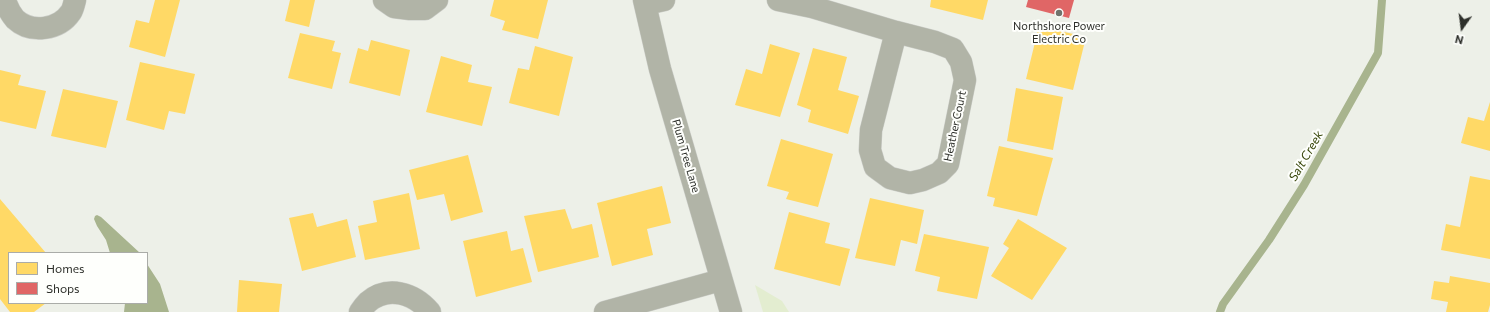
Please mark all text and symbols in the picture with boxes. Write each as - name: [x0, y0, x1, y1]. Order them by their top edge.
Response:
- marker: Northshore Power Electric Co: [1054, 8, 1064, 18]
- north arrow: [1442, 8, 1482, 48]
- place label: Northshore Power Electric Co: [1013, 19, 1105, 45]
- text: N: [1453, 33, 1465, 47]
- street label: Heather Court: [941, 89, 969, 163]
- street label: Plum Tree Lane: [669, 118, 703, 194]
- water label: Salt Creek: [1286, 128, 1326, 184]
- legend: [8, 252, 148, 304]
- text: Homes: [46, 261, 84, 275]
- text: Shops: [46, 281, 80, 295]

